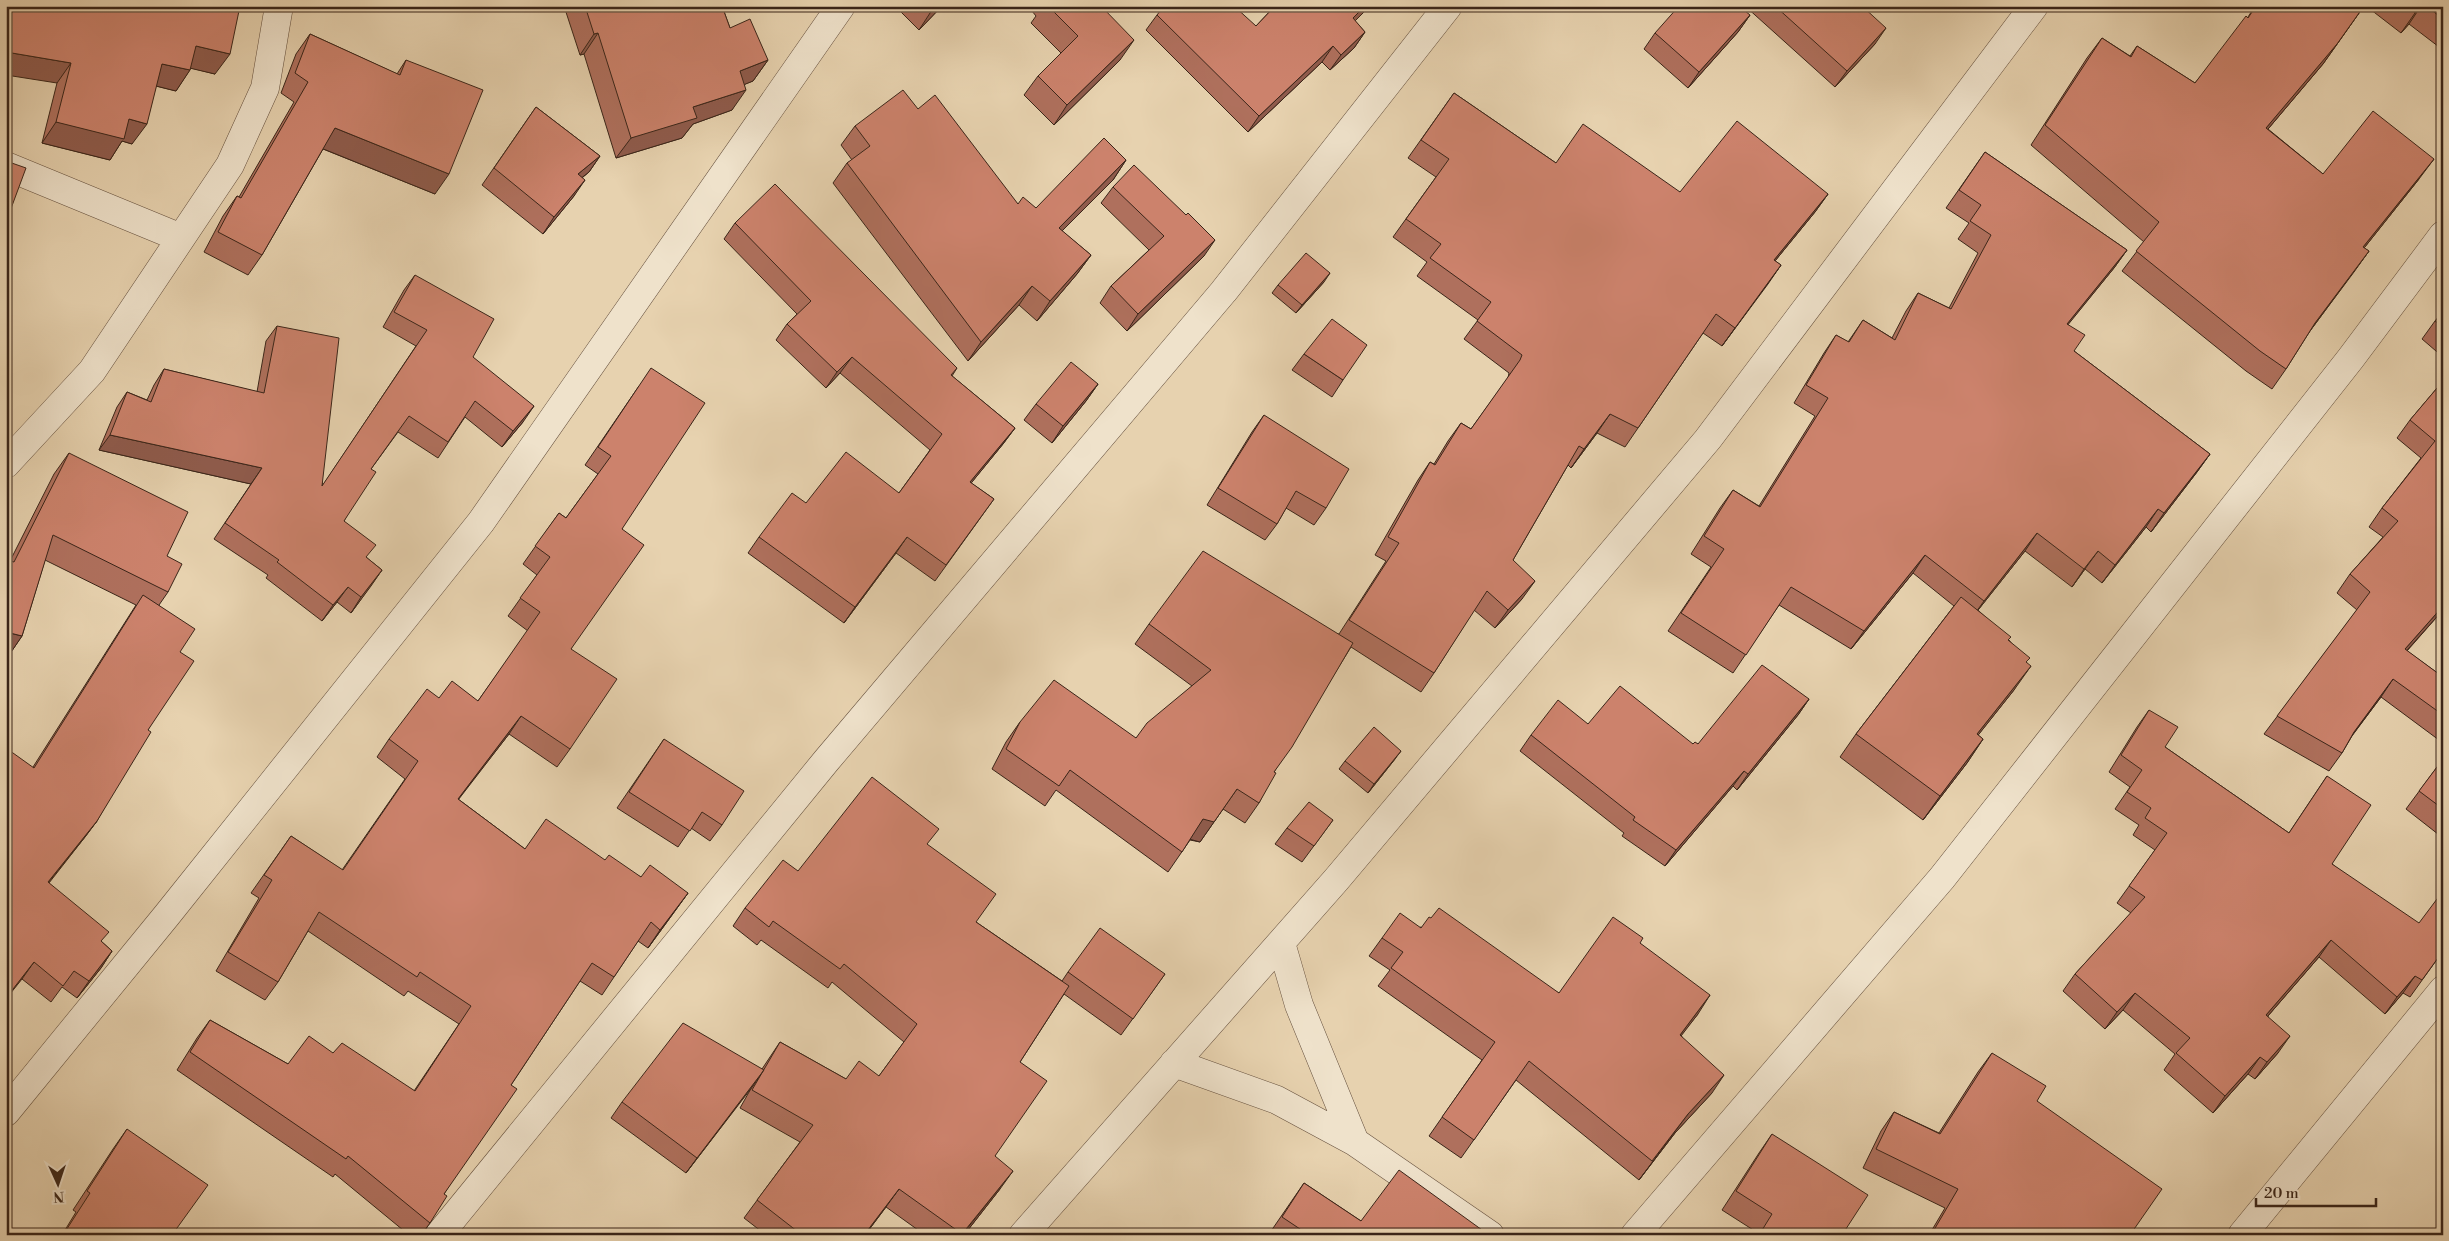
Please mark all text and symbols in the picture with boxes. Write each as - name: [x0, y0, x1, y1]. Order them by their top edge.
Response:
- north arrow: [32, 1158, 82, 1208]
- scale bar: [2256, 1176, 2376, 1208]
- text: 20 m: [2264, 1184, 2299, 1203]
- text: N: [53, 1187, 65, 1205]

